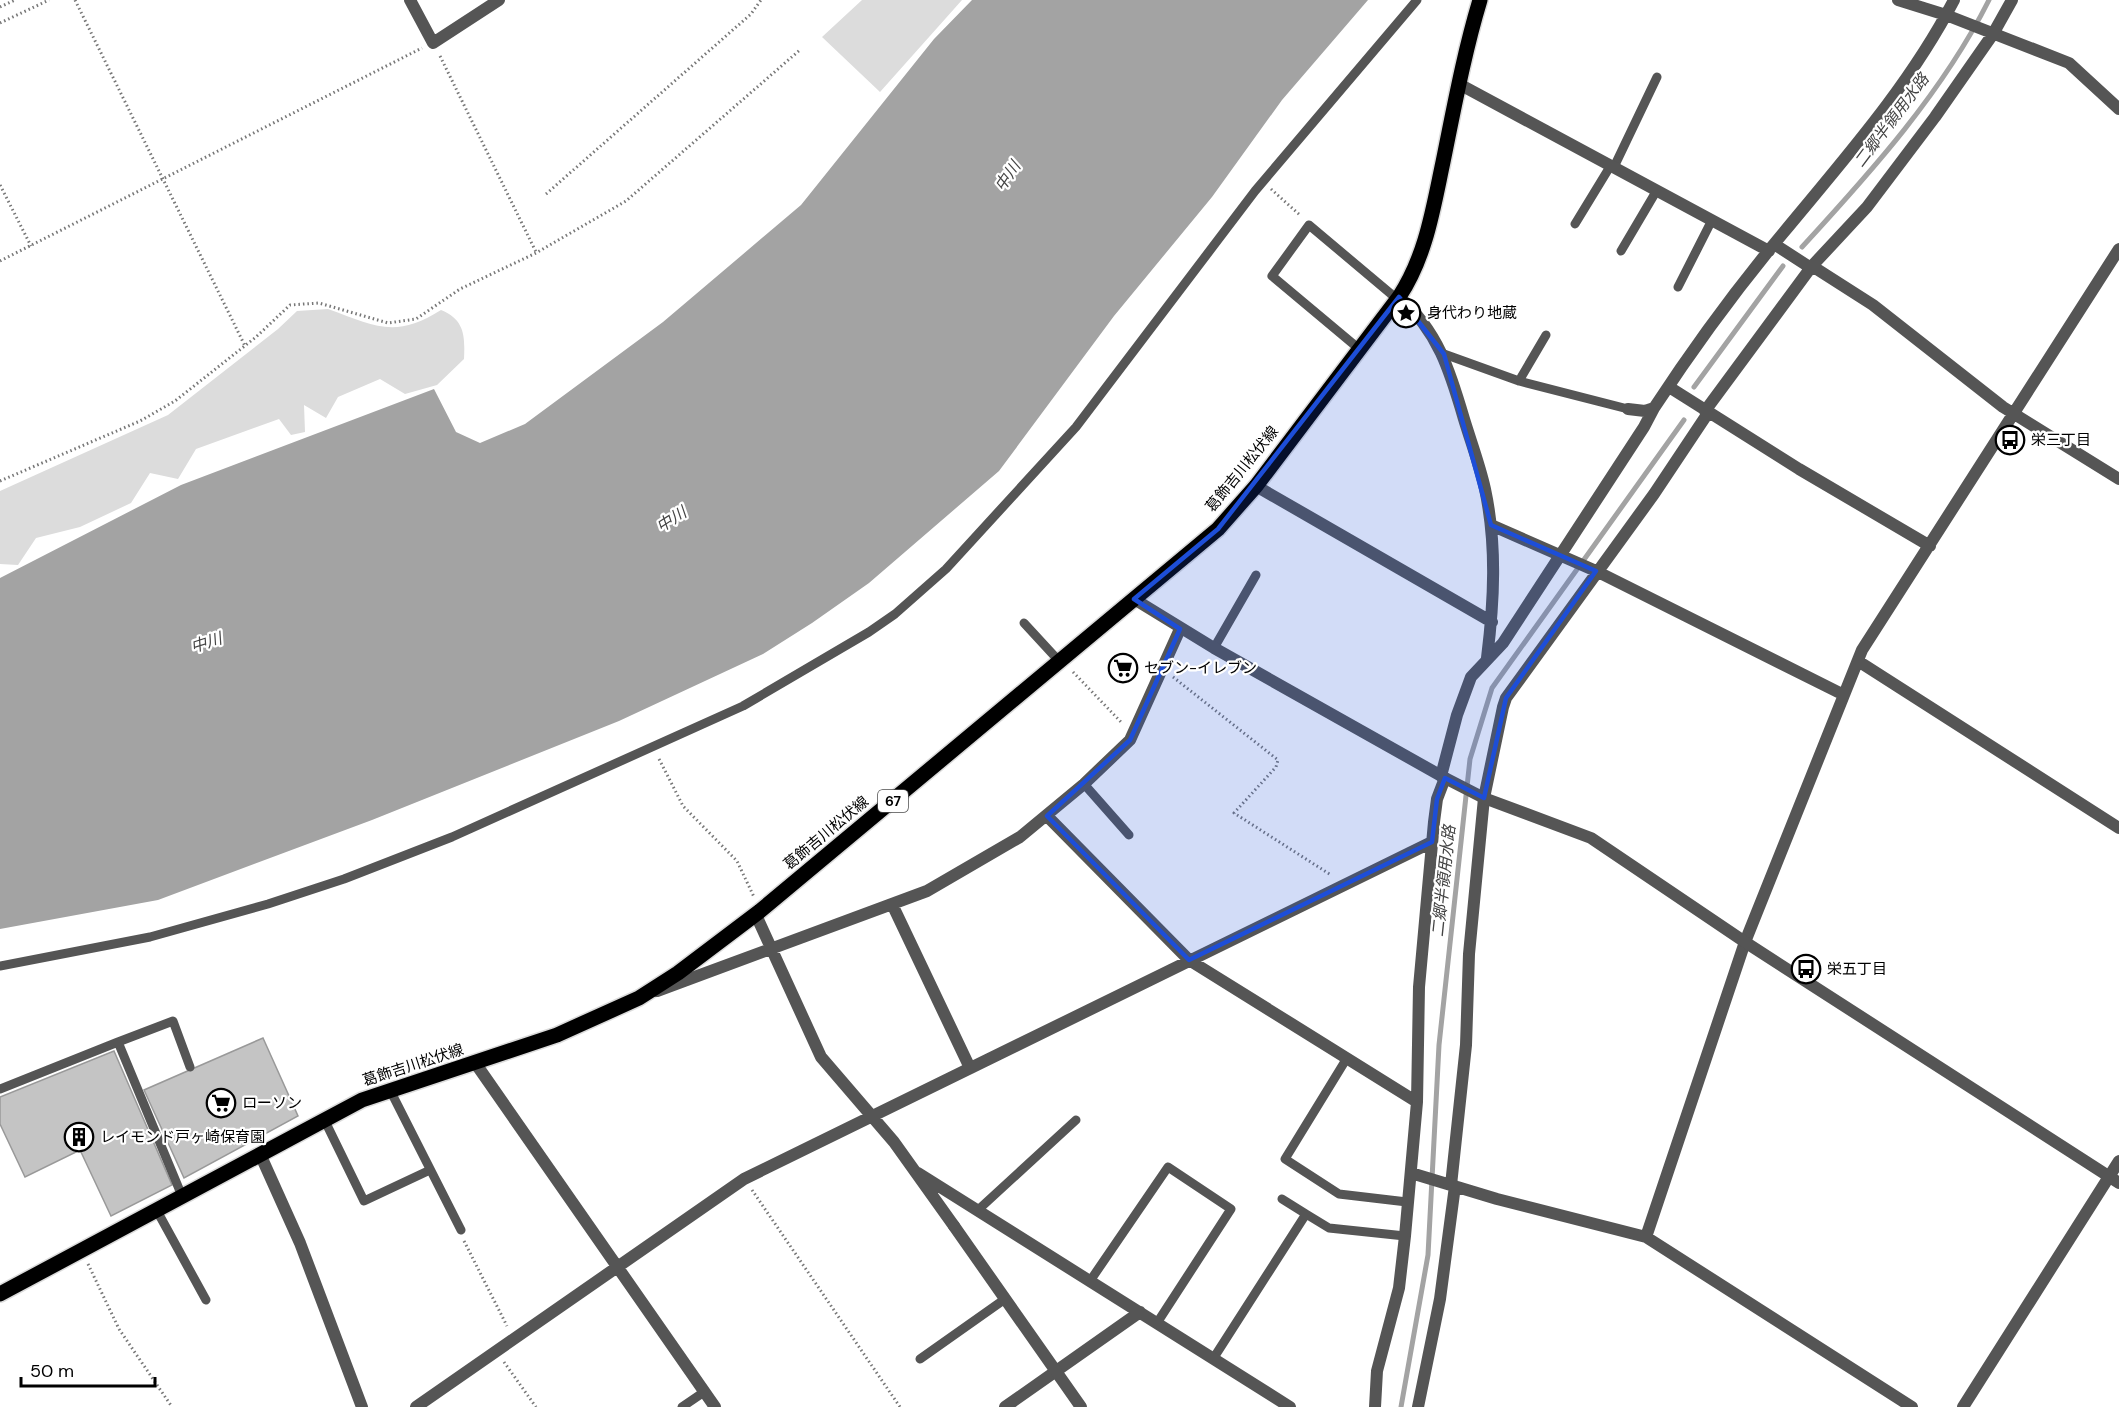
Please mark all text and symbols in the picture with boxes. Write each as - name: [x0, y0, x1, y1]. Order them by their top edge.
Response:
- water label: 二郷半領用水路: [1849, 68, 1935, 171]
- water label: 中川: [990, 155, 1026, 195]
- place icon: 身代わり地蔵: [1390, 297, 1422, 329]
- place label: 身代わり地蔵: [1427, 303, 1517, 323]
- street label: 葛飾吉川松伏線: [1201, 422, 1283, 516]
- bus stop icon: 栄三丁目: [1994, 424, 2026, 456]
- place label: 栄三丁目: [2031, 430, 2091, 450]
- water label: 中川: [652, 501, 692, 537]
- water label: 中川: [188, 627, 227, 657]
- supermarket icon: セブン-イレブン: [1107, 652, 1139, 684]
- place label: セブン-イレブン: [1144, 658, 1257, 678]
- road number: 67: [878, 790, 908, 812]
- street label: 葛飾吉川松伏線: [779, 792, 873, 874]
- water label: 二郷半領用水路: [1427, 822, 1460, 938]
- bus stop icon: 栄五丁目: [1790, 953, 1822, 985]
- place label: 栄五丁目: [1827, 959, 1887, 979]
- street label: 葛飾吉川松伏線: [360, 1039, 466, 1091]
- supermarket icon: ローソン: [205, 1087, 237, 1119]
- place label: ローソン: [242, 1093, 302, 1113]
- building icon: レイモンド戸ヶ崎保育園: [63, 1121, 95, 1153]
- place label: レイモンド戸ヶ崎保育園: [100, 1127, 265, 1147]
- scale bar: [21, 1350, 154, 1388]
- text: 50 m: [30, 1359, 74, 1383]

